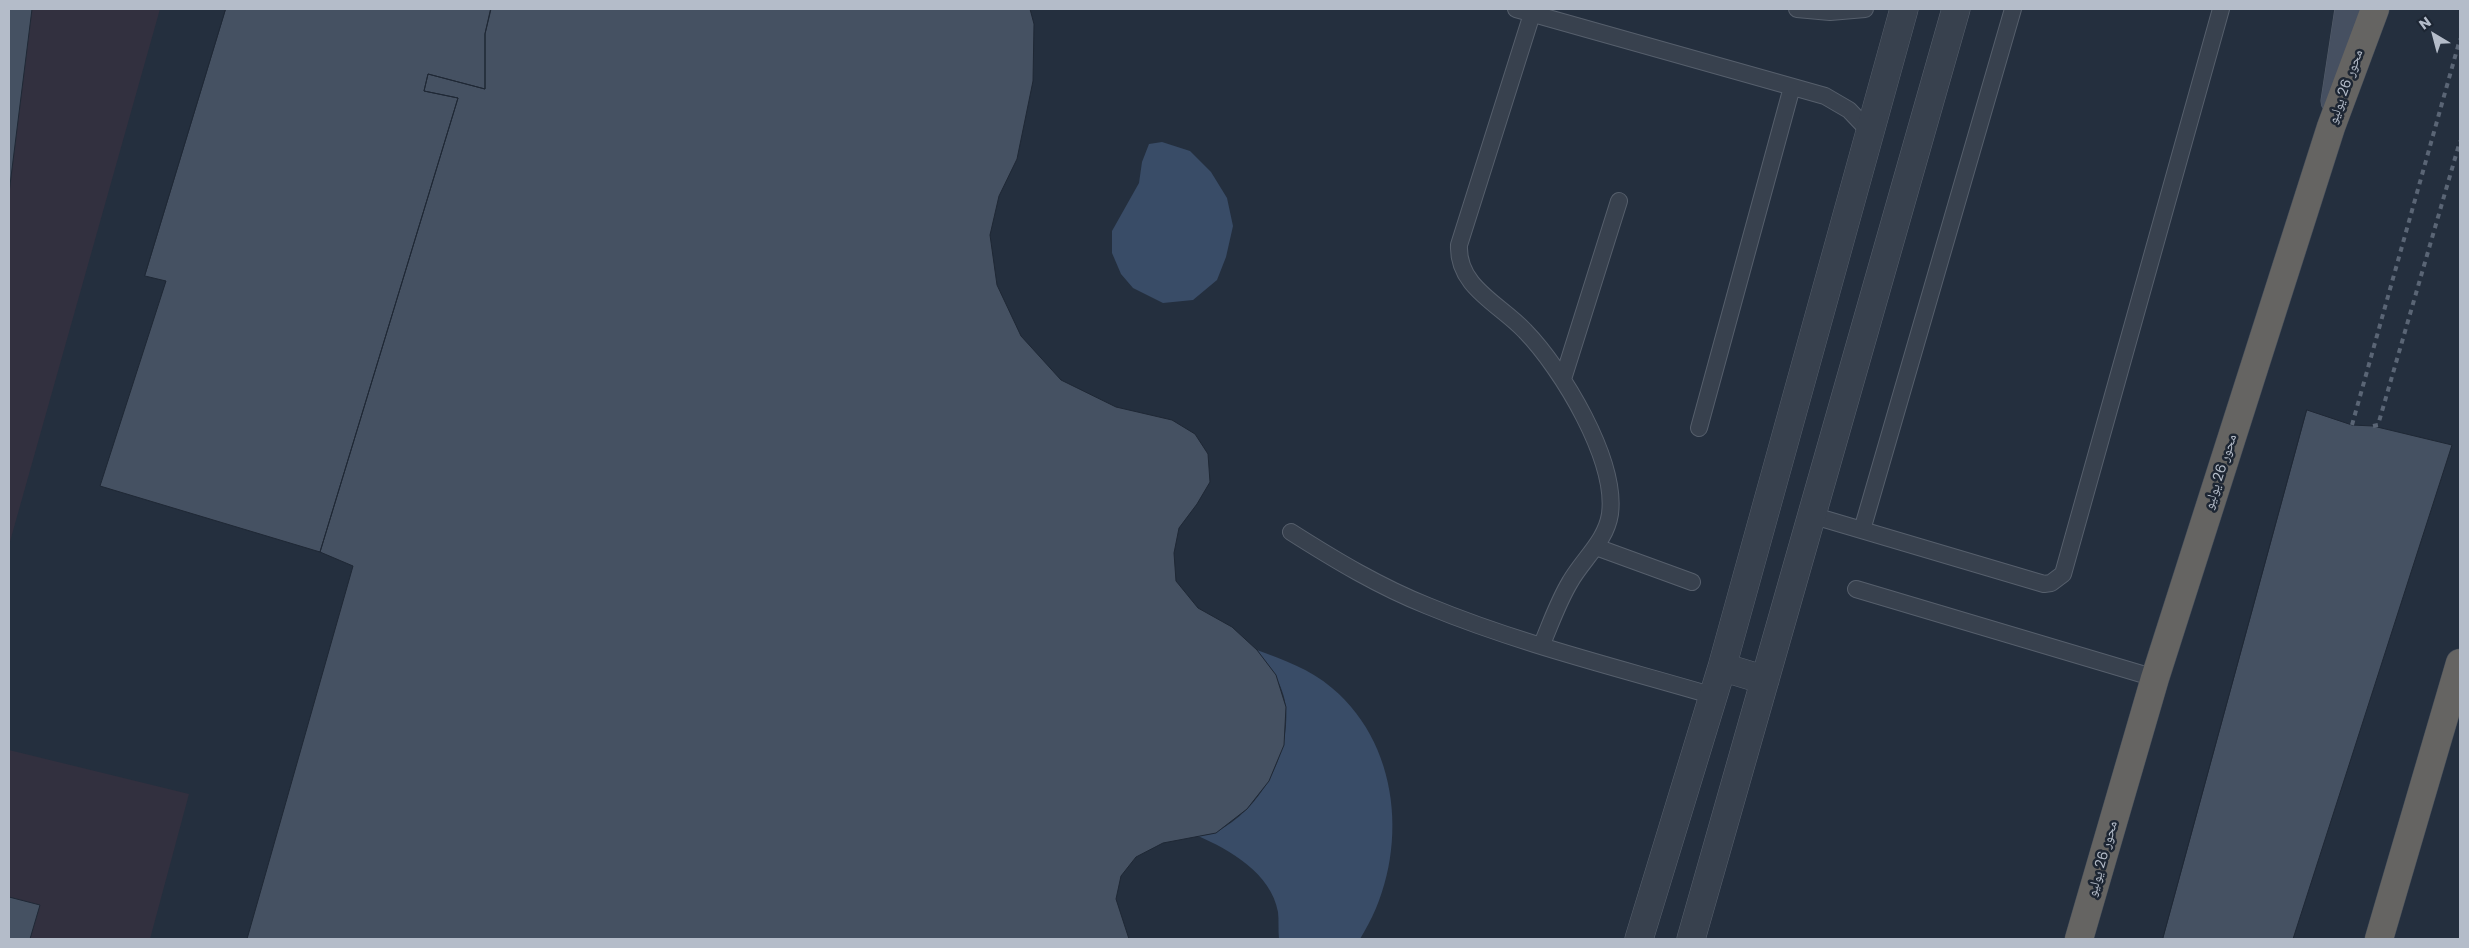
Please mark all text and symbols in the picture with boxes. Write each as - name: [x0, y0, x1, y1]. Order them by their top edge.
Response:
- north arrow: [2409, 10, 2459, 60]
- text: N: [2415, 12, 2435, 34]
- street label: محور 26 يوليو: [2325, 47, 2367, 127]
- street label: محور 26 يوليو: [2201, 432, 2241, 512]
- street label: محور 26 يوليو: [2084, 819, 2122, 899]

